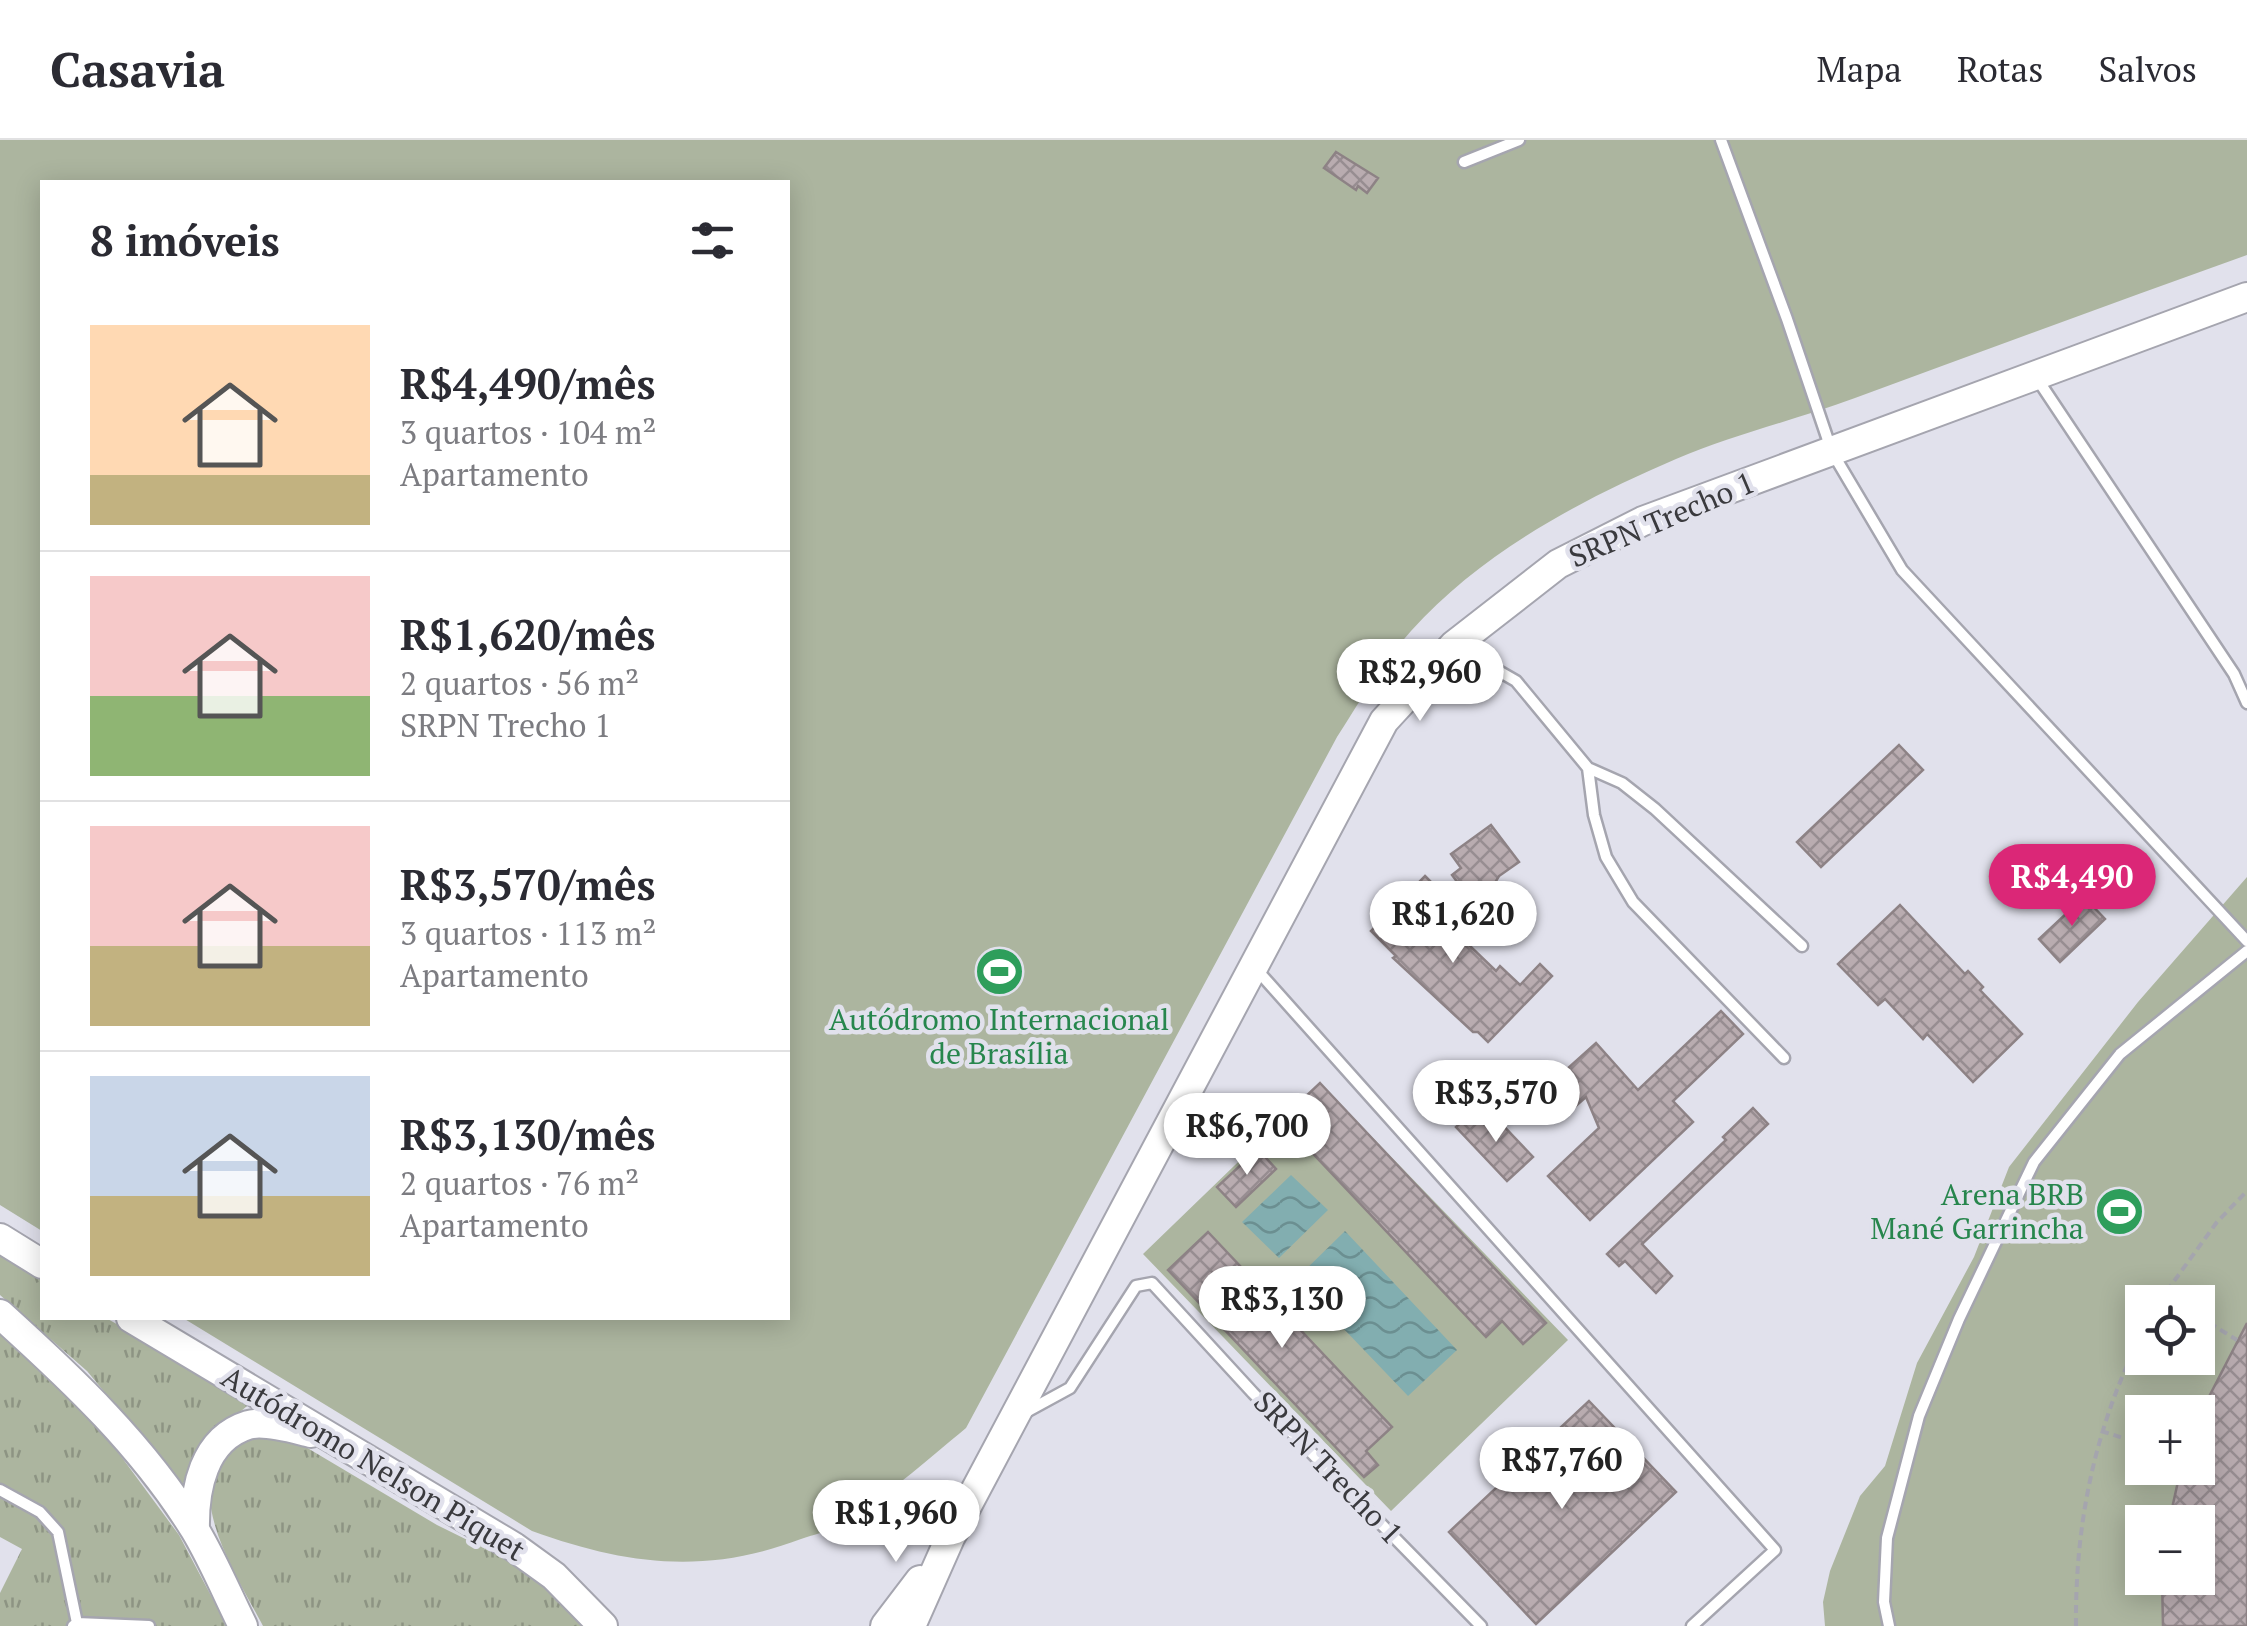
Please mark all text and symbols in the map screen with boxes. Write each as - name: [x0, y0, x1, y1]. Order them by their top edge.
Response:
- text: Casavia: [50, 37, 225, 101]
- text: Mapa: [1816, 46, 1902, 92]
- text: Rotas: [1957, 46, 2043, 92]
- text: Salvos: [2098, 46, 2197, 92]
- text: 8 imóveis: [90, 212, 280, 268]
- icon: filters: [685, 213, 740, 268]
- text: R$4,490/mês: [400, 355, 656, 411]
- icon: home: [170, 365, 290, 485]
- text: 3 quartos · 104 m²: [400, 411, 656, 453]
- text: Apartamento: [400, 453, 589, 495]
- street label: SRPN Trecho 1: [1563, 462, 1761, 576]
- text: R$1,620/mês: [400, 606, 656, 662]
- icon: home: [170, 616, 290, 736]
- pin: R$2,960: [1328, 639, 1512, 724]
- text: R$2,960: [1359, 650, 1481, 692]
- text: 2 quartos · 56 m²: [400, 662, 639, 704]
- text: SRPN Trecho 1: [400, 704, 611, 746]
- pin: R$4,490: [1980, 844, 2164, 929]
- text: R$4,490: [2011, 855, 2133, 897]
- text: R$3,570/mês: [400, 856, 656, 912]
- icon: home: [170, 866, 290, 986]
- pin: R$1,620: [1361, 881, 1545, 966]
- text: R$1,620: [1392, 892, 1514, 934]
- text: 3 quartos · 113 m²: [400, 912, 656, 954]
- sports icon: Autódromo Internacional de Brasília: [973, 945, 1025, 997]
- text: Apartamento: [400, 954, 589, 996]
- place label: Autódromo Internacional de Brasília: [829, 999, 1169, 1073]
- pin: R$3,570: [1404, 1060, 1588, 1145]
- text: R$3,570: [1435, 1071, 1557, 1113]
- pin: R$6,700: [1155, 1093, 1339, 1178]
- text: R$6,700: [1186, 1104, 1308, 1146]
- text: R$3,130/mês: [400, 1106, 656, 1162]
- icon: home: [170, 1116, 290, 1236]
- text: 2 quartos · 76 m²: [400, 1162, 639, 1204]
- place label: Arena BRB Mané Garrincha: [1870, 1174, 2084, 1248]
- sports icon: Arena BRB Mané Garrincha: [2093, 1186, 2145, 1238]
- text: Apartamento: [400, 1204, 589, 1246]
- pin: R$3,130: [1190, 1266, 1374, 1351]
- text: R$3,130: [1221, 1277, 1343, 1319]
- map controls: [2125, 1285, 2215, 1595]
- button: locate: [2125, 1285, 2215, 1375]
- street label: Autódromo Nelson Piquet: [214, 1357, 533, 1570]
- street label: SRPN Trecho 1: [1246, 1382, 1412, 1552]
- button: +: [2125, 1395, 2215, 1485]
- pin: R$7,760: [1470, 1427, 1654, 1512]
- text: R$7,760: [1502, 1438, 1622, 1480]
- pin: R$1,960: [804, 1480, 988, 1565]
- text: R$1,960: [835, 1491, 957, 1533]
- button: −: [2125, 1505, 2215, 1595]

